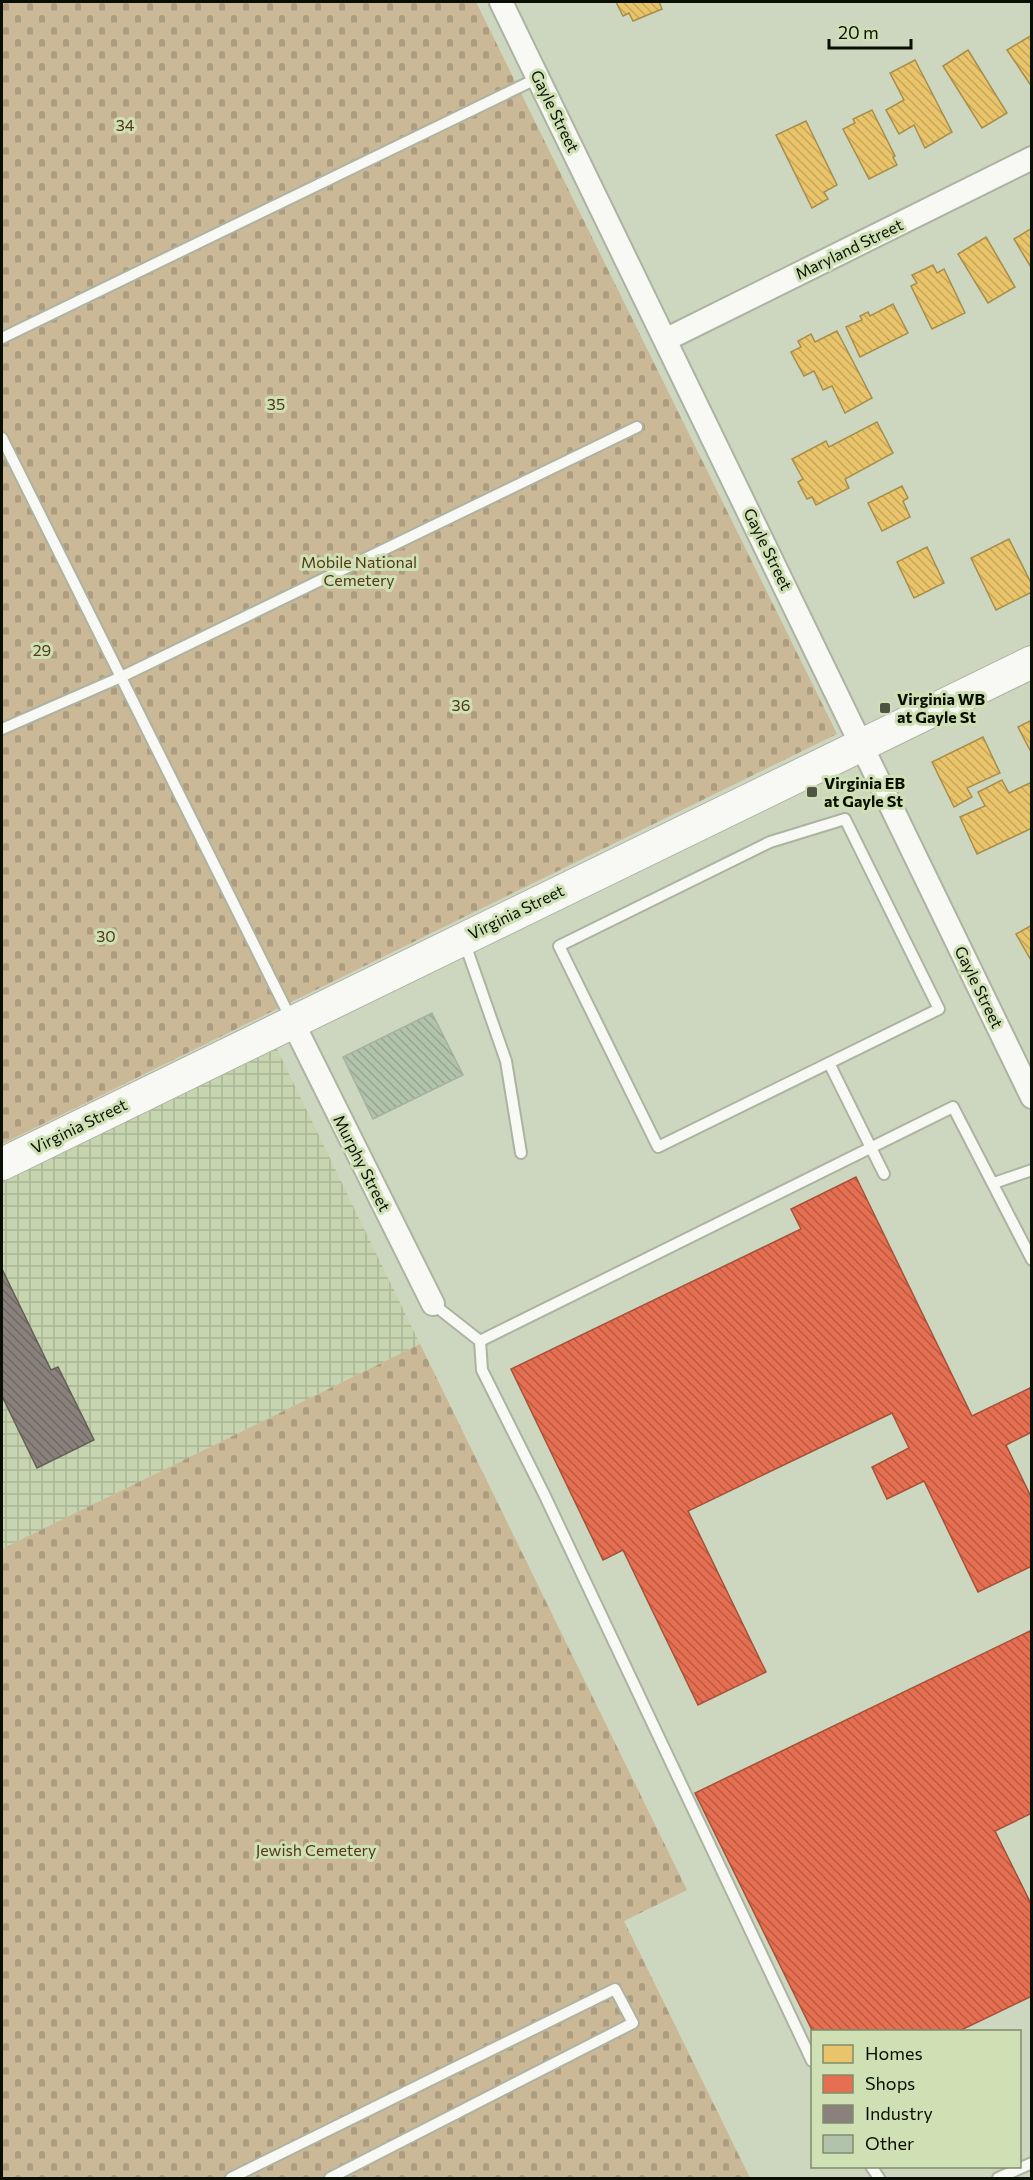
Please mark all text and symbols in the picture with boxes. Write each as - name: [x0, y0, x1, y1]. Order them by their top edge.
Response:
- scale bar: [829, 12, 912, 50]
- text: 20 m: [838, 21, 879, 43]
- street label: Gayle Street: [527, 67, 584, 155]
- park label: 34: [116, 115, 135, 134]
- street label: Maryland Street: [792, 214, 906, 283]
- park label: 35: [267, 394, 285, 413]
- street label: Gayle Street: [740, 505, 797, 593]
- park label: Mobile National Cemetery: [301, 552, 417, 589]
- park label: 29: [33, 640, 51, 659]
- place label: Virginia WB at Gayle St: [897, 689, 986, 726]
- park label: 36: [452, 695, 470, 714]
- marker: Virginia WB at Gayle St: [878, 701, 892, 715]
- place label: Virginia EB at Gayle St: [824, 773, 905, 810]
- marker: Virginia EB at Gayle St: [805, 785, 819, 799]
- street label: Virginia Street: [465, 880, 567, 943]
- park label: 30: [96, 926, 116, 945]
- street label: Gayle Street: [951, 943, 1008, 1031]
- street label: Virginia Street: [28, 1094, 130, 1157]
- street label: Murphy Street: [330, 1111, 395, 1215]
- park label: Jewish Cemetery: [256, 1840, 376, 1859]
- legend: [811, 2030, 1021, 2168]
- text: Homes: [865, 2042, 923, 2064]
- text: Shops: [865, 2072, 915, 2094]
- text: Industry: [865, 2102, 933, 2124]
- text: Other: [865, 2132, 914, 2154]

